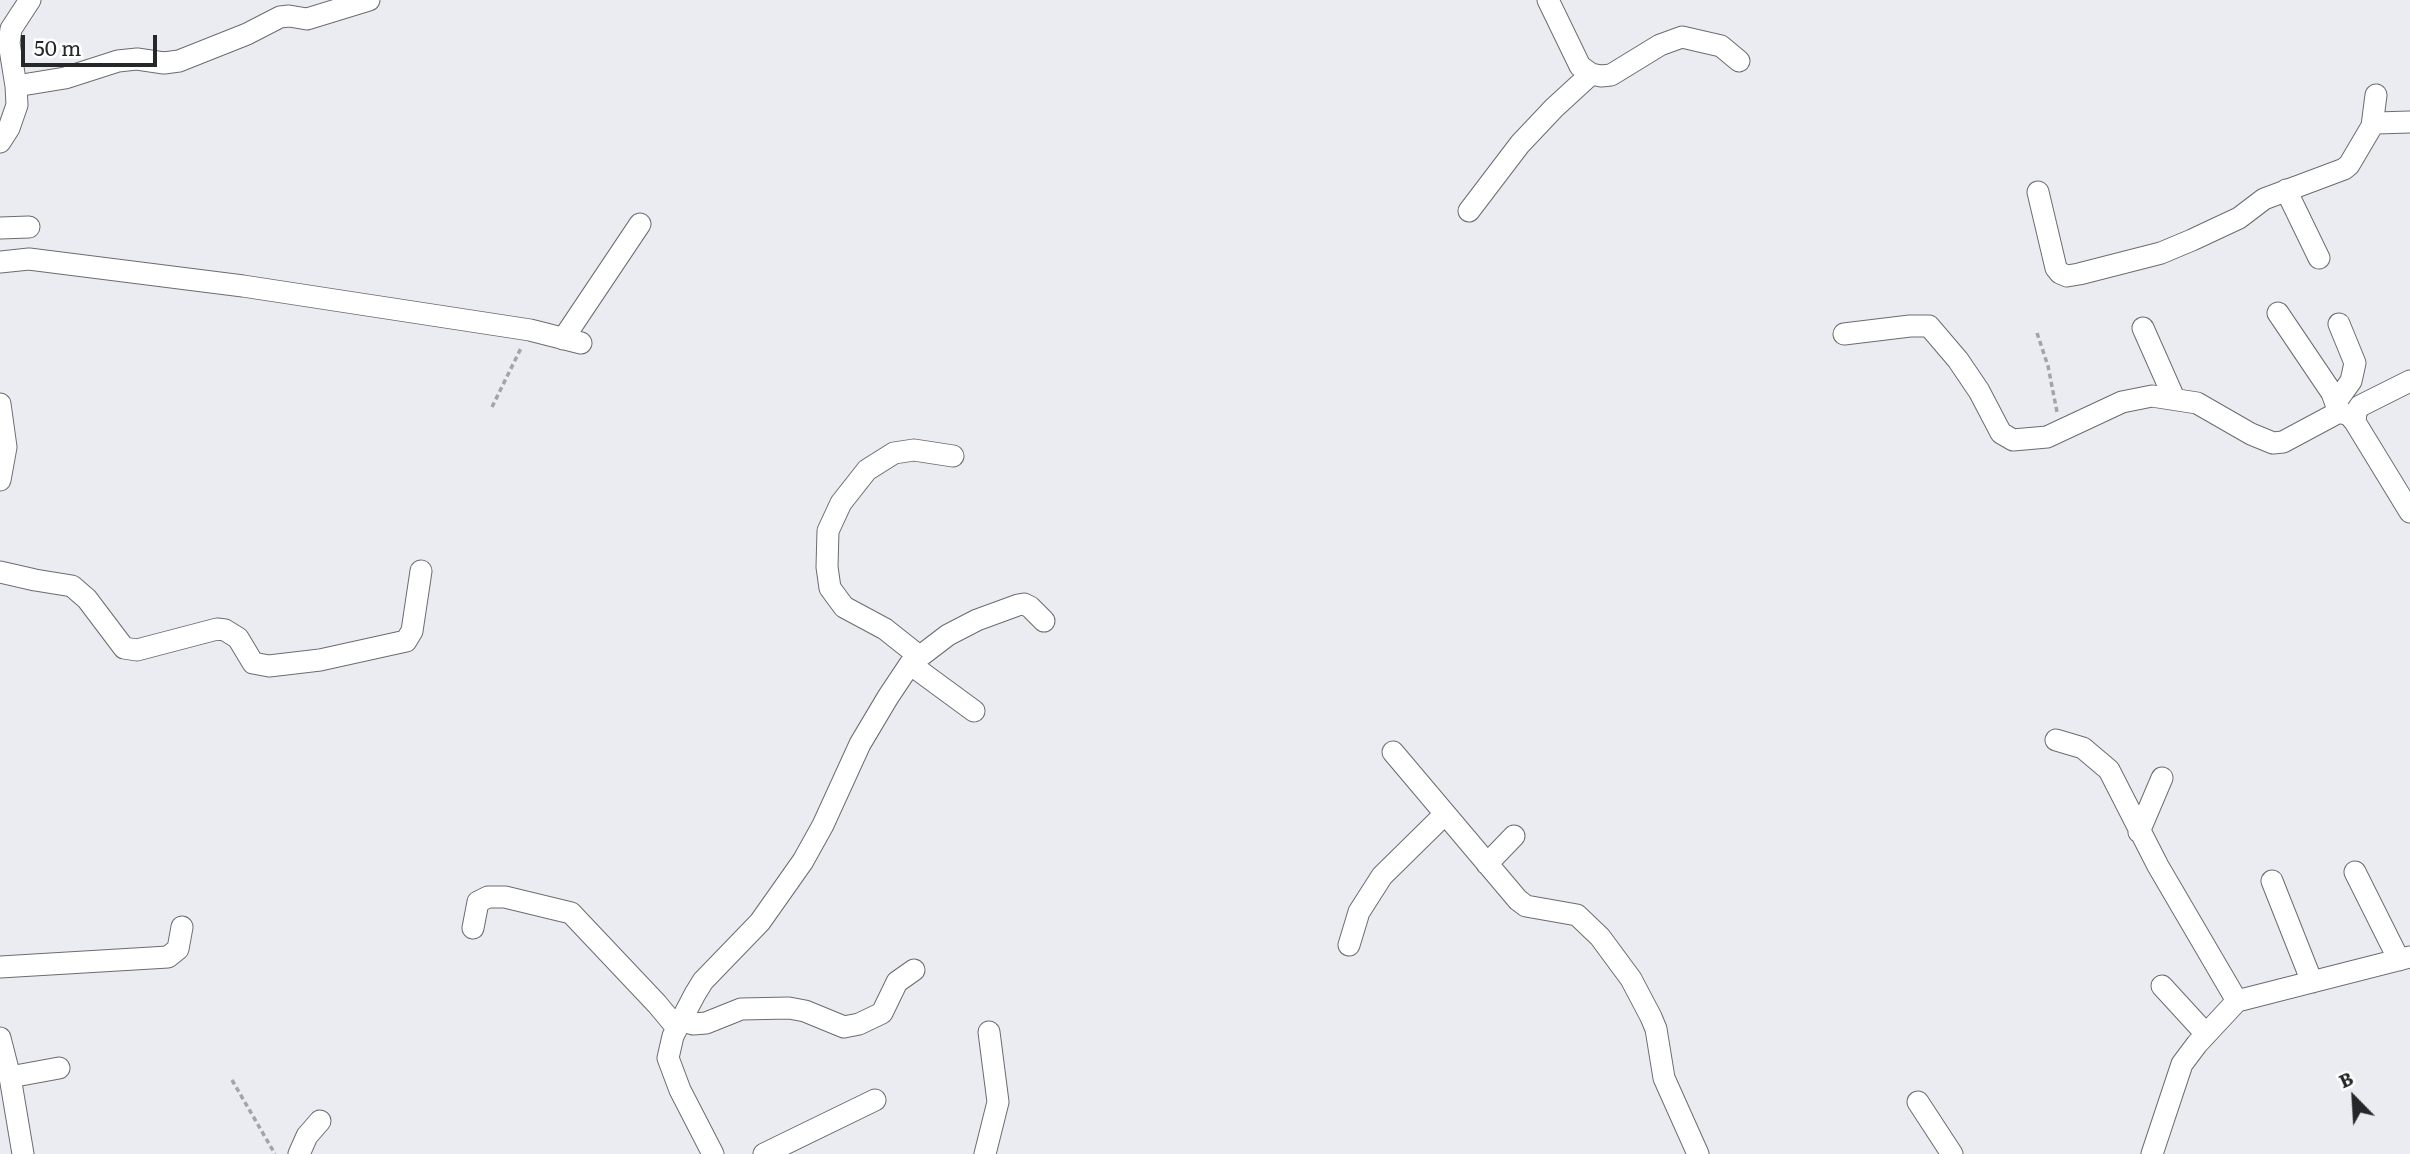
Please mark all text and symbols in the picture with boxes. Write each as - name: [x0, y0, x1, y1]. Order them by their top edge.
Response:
- scale bar: [24, 21, 161, 65]
- text: 50 m: [34, 31, 81, 62]
- north arrow: [2319, 1063, 2389, 1133]
- text: B: [2334, 1063, 2357, 1094]

